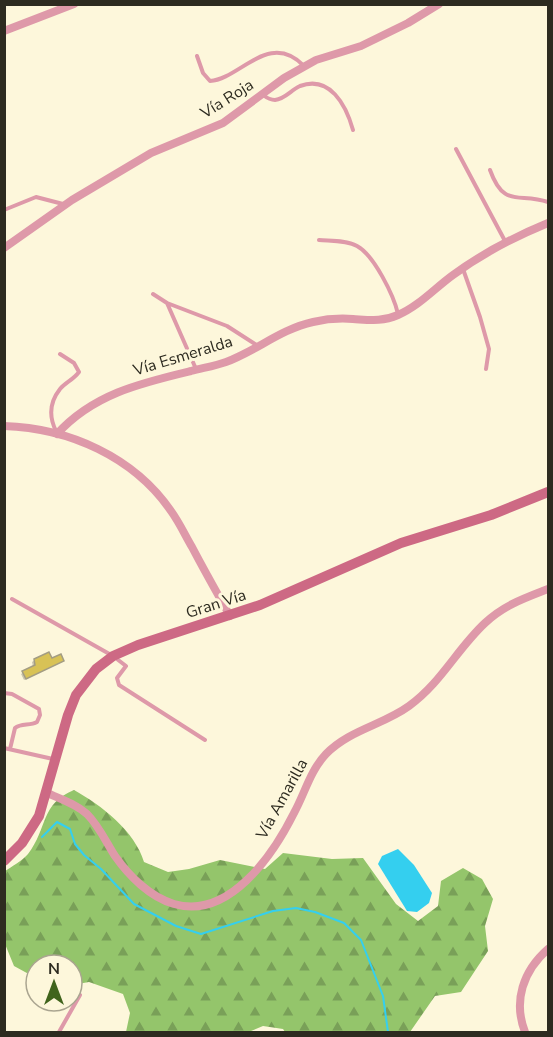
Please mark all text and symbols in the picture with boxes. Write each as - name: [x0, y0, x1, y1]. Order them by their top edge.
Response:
- street label: Vía Roja: [195, 74, 258, 124]
- street label: Vía Esmeralda: [130, 330, 235, 382]
- street label: Gran Vía: [183, 584, 249, 624]
- street label: Vía Amarilla: [250, 755, 313, 844]
- north arrow: [24, 953, 84, 1013]
- text: N: [48, 958, 60, 980]

